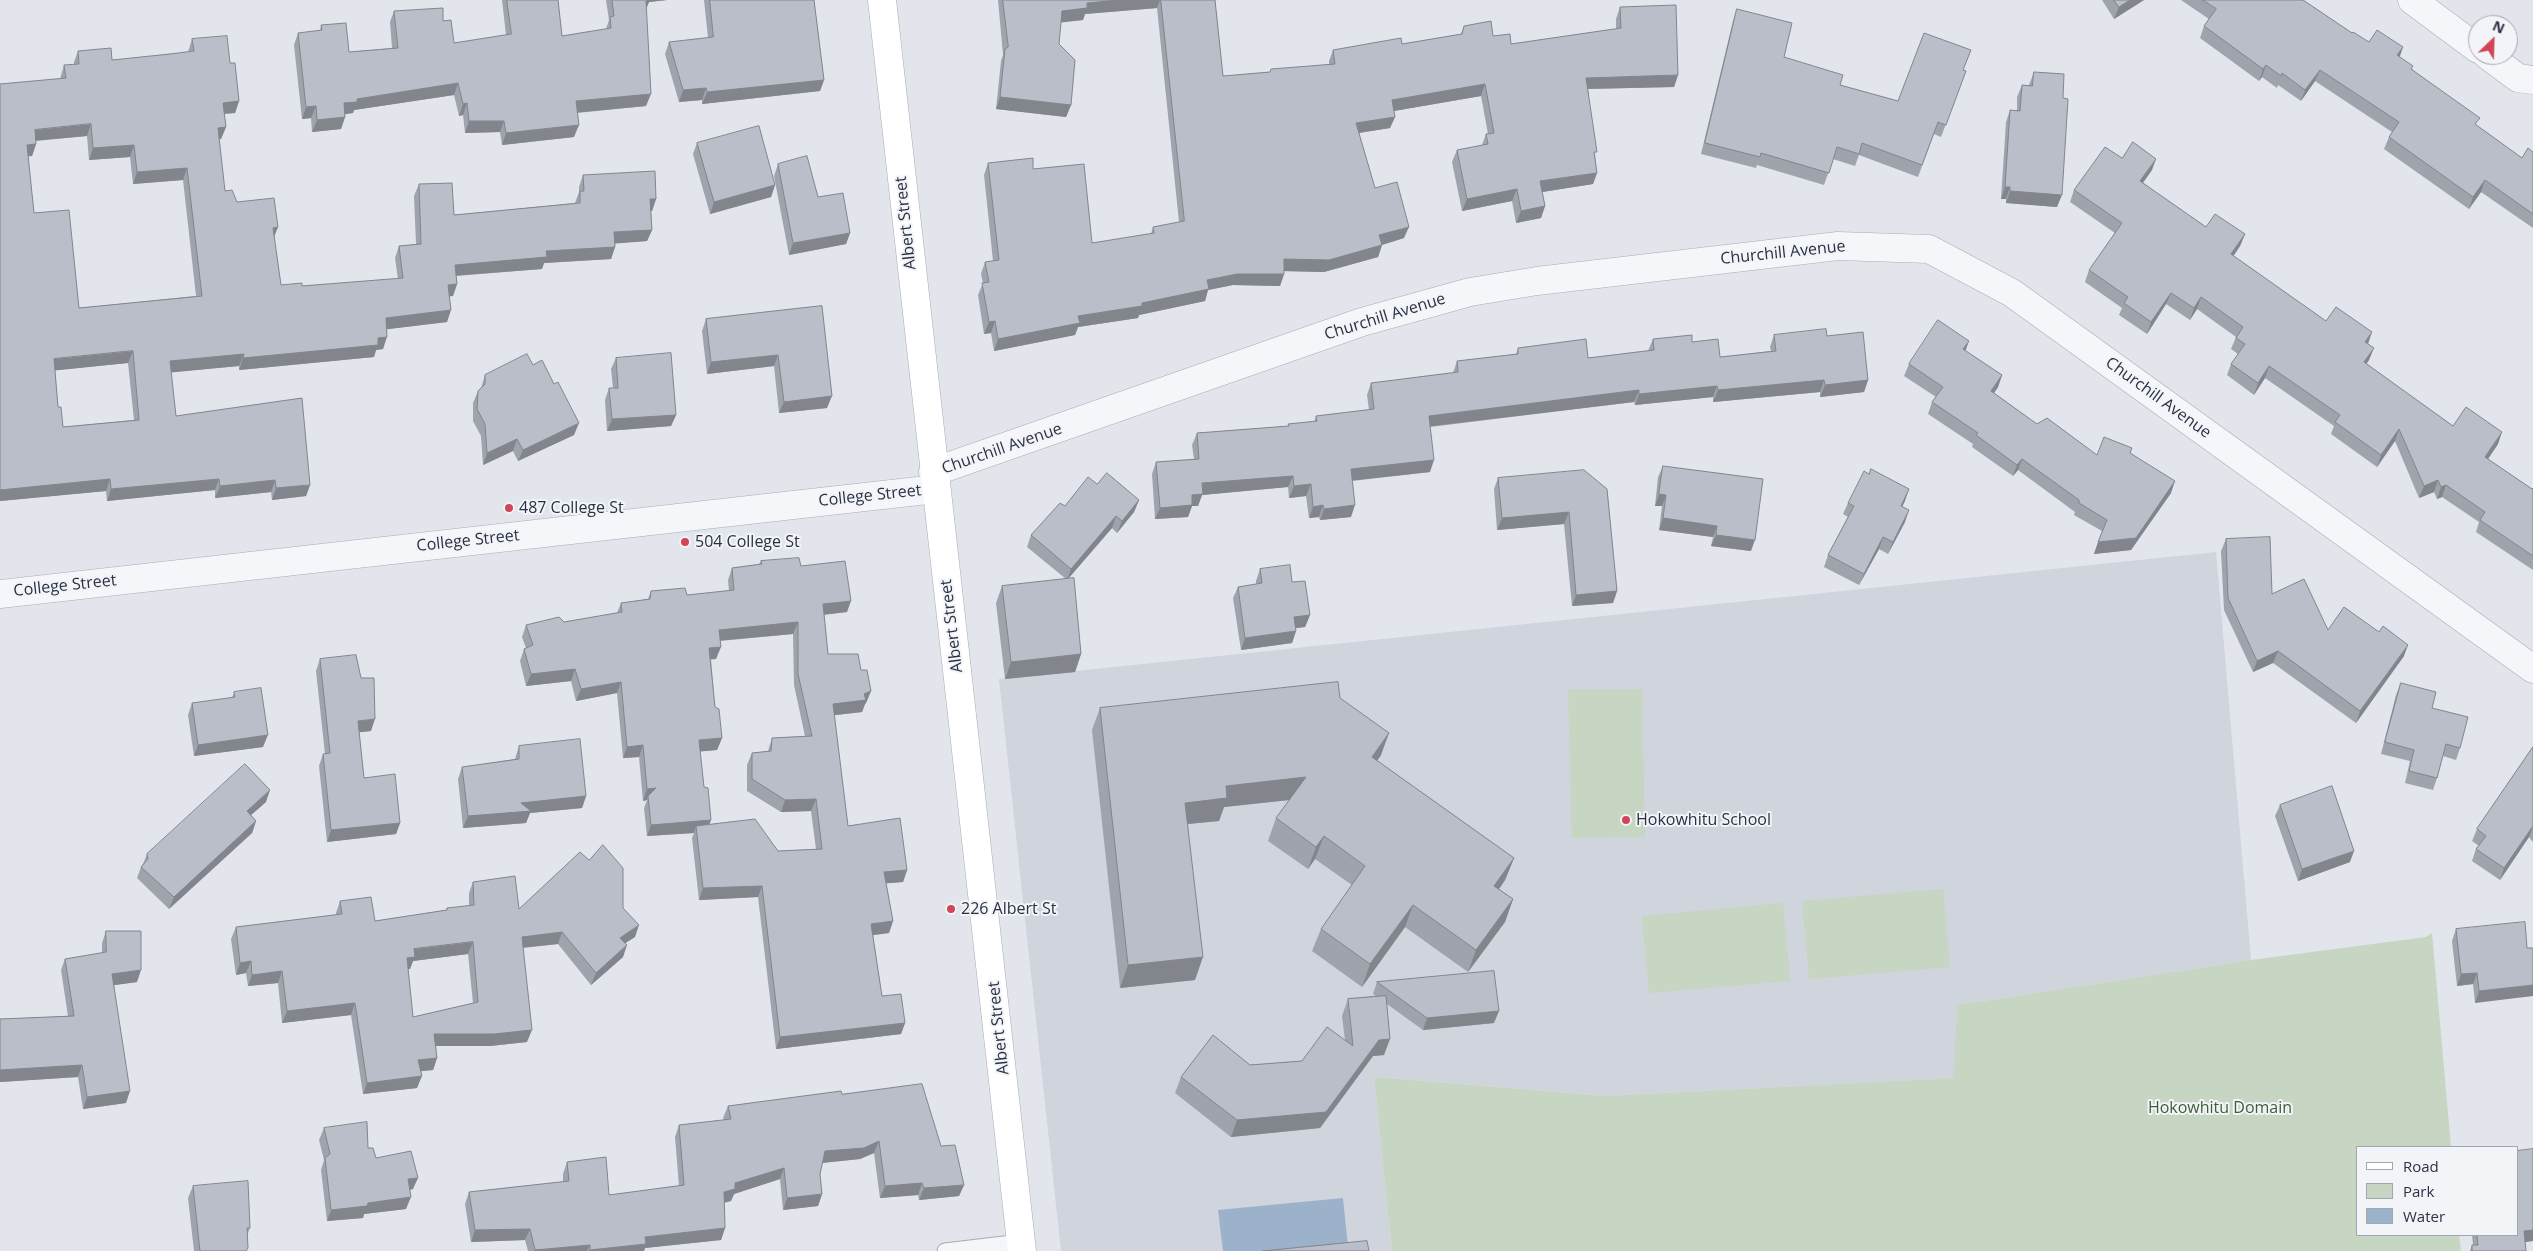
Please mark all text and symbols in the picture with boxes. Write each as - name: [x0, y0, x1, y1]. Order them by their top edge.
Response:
- north arrow: [2468, 15, 2518, 65]
- text: N: [2490, 16, 2508, 38]
- street label: Albert Street: [892, 175, 920, 271]
- street label: Churchill Avenue: [1719, 237, 1847, 269]
- street label: Churchill Avenue: [1322, 289, 1448, 345]
- street label: Churchill Avenue: [2102, 353, 2214, 443]
- street label: Churchill Avenue: [939, 419, 1065, 479]
- street label: College Street: [818, 481, 922, 511]
- place label: 487 College St: [519, 498, 624, 518]
- marker: 487 College St: [503, 502, 515, 514]
- street label: College Street: [416, 526, 520, 556]
- place label: 504 College St: [695, 532, 800, 552]
- marker: 504 College St: [679, 536, 691, 548]
- street label: College Street: [13, 571, 117, 601]
- street label: Albert Street: [937, 578, 967, 674]
- place label: Hokowhitu School: [1636, 810, 1771, 830]
- marker: Hokowhitu School: [1620, 814, 1632, 826]
- place label: 226 Albert St: [961, 899, 1056, 919]
- marker: 226 Albert St: [945, 903, 957, 915]
- street label: Albert Street: [985, 980, 1013, 1076]
- park label: Hokowhitu Domain: [2148, 1098, 2292, 1118]
- legend: [2356, 1146, 2518, 1236]
- text: Road: [2403, 1156, 2439, 1176]
- text: Park: [2403, 1181, 2434, 1201]
- text: Water: [2403, 1206, 2445, 1226]

